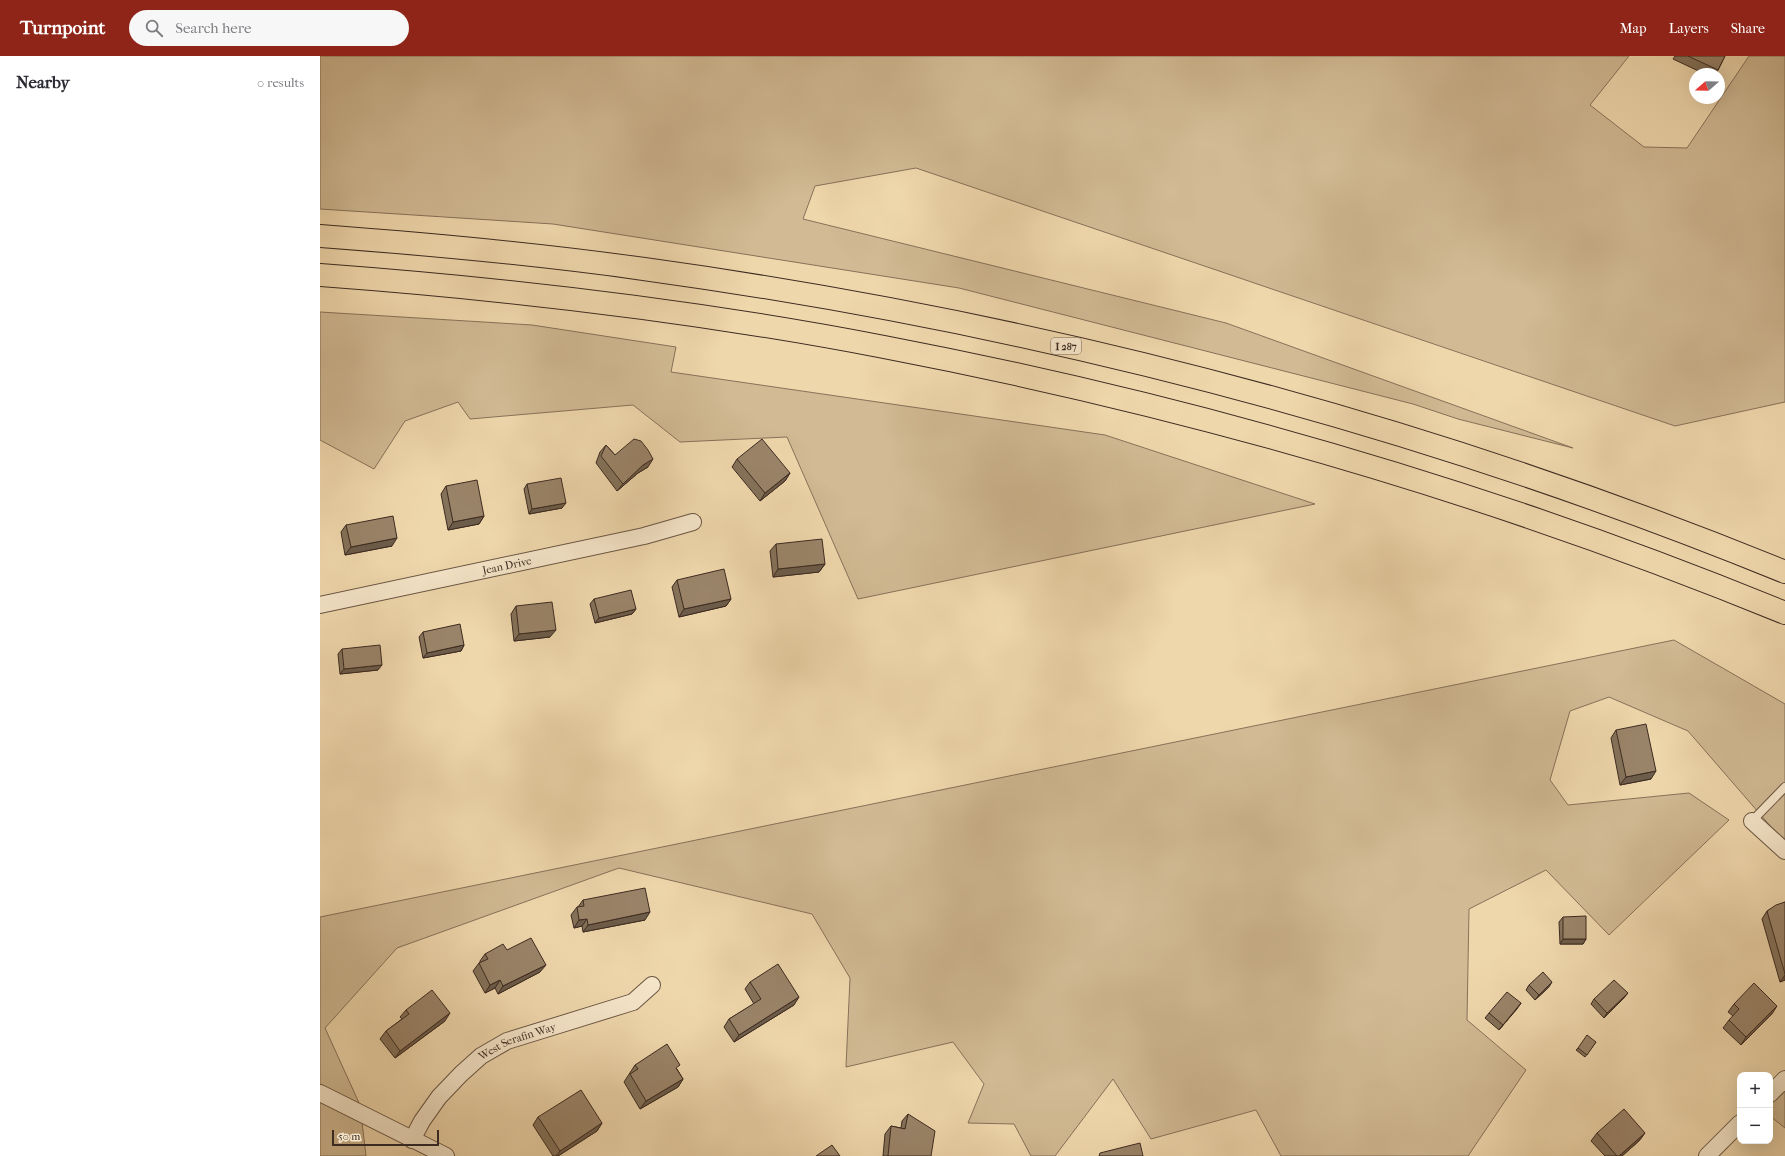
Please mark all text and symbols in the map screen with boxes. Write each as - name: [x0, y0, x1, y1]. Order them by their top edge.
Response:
- search box: [129, 10, 409, 46]
- text: Turnpoint: [20, 17, 105, 39]
- icon: search: [143, 17, 165, 39]
- text: Search here: [175, 19, 251, 37]
- text: Map: [1620, 20, 1647, 37]
- text: Layers: [1669, 20, 1709, 37]
- text: Share: [1731, 20, 1765, 37]
- north arrow: [1689, 68, 1725, 104]
- text: Nearby: [16, 72, 70, 92]
- text: 0 results: [257, 75, 304, 90]
- road number: I 287: [1051, 338, 1081, 354]
- street label: Jean Drive: [480, 554, 533, 577]
- street label: West Serafin Way: [475, 1020, 559, 1064]
- map controls: [1737, 1072, 1773, 1144]
- button: +: [1737, 1072, 1773, 1108]
- button: −: [1737, 1108, 1773, 1144]
- scale bar: [332, 1128, 439, 1147]
- text: 50 m: [338, 1130, 360, 1143]

